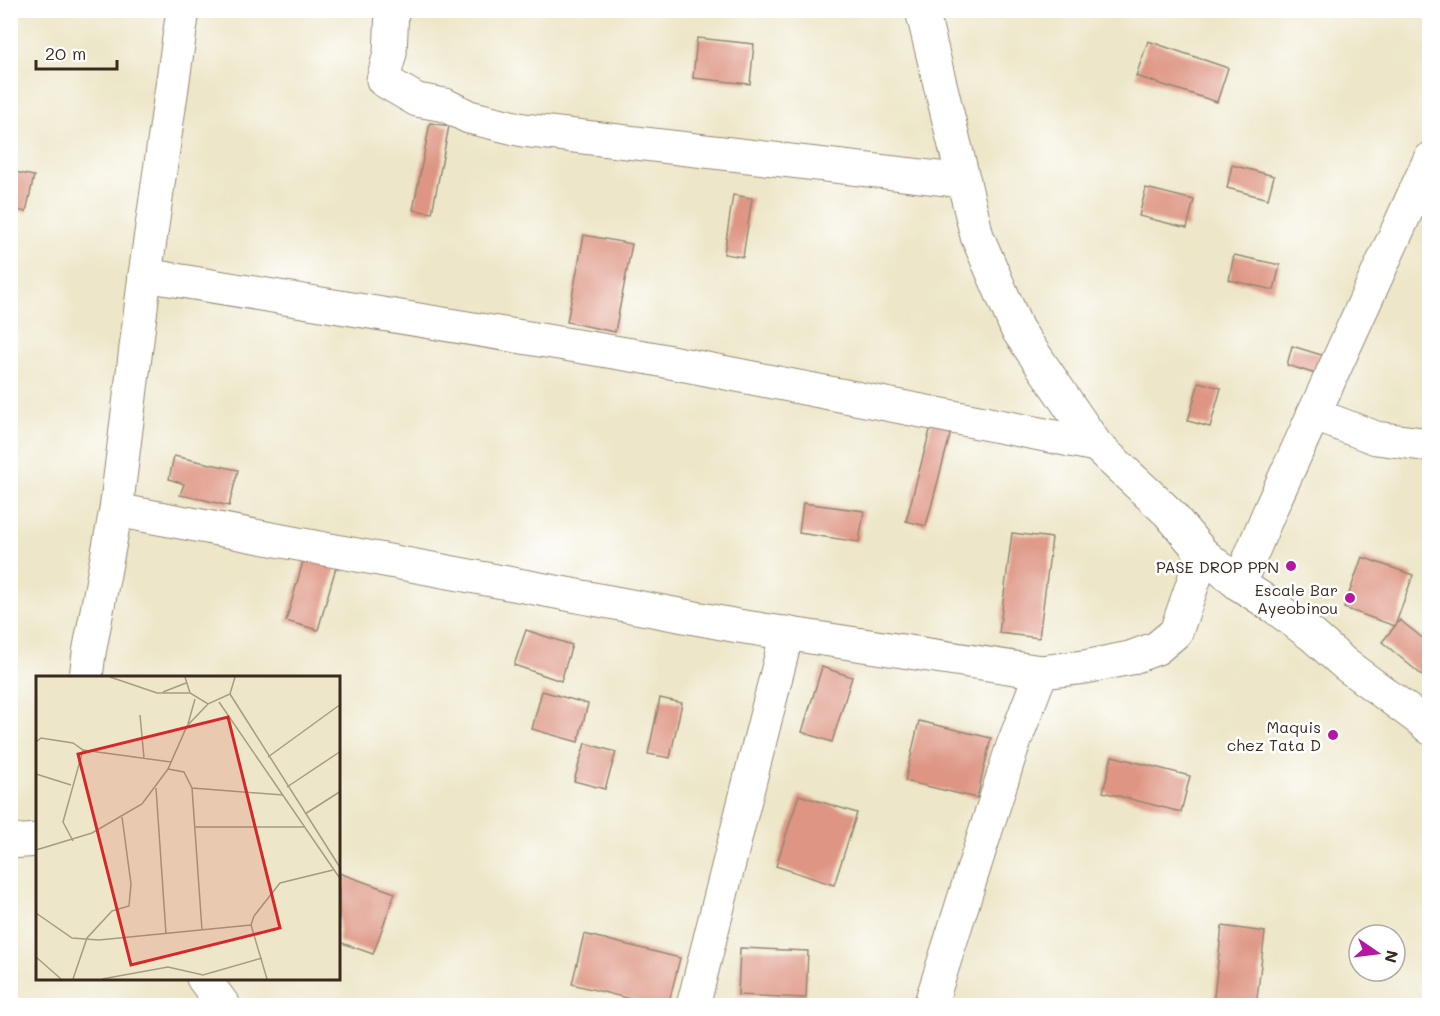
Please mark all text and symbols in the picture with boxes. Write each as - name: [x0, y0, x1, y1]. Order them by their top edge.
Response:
- scale bar: [36, 33, 117, 71]
- text: 20 m: [45, 41, 86, 65]
- place label: PASE DROP PPN: [1156, 556, 1279, 577]
- marker: PASE DROP PPN: [1284, 559, 1298, 573]
- place label: Escale Bar Ayeobinou: [1255, 579, 1338, 618]
- marker: Escale Bar Ayeobinou: [1343, 591, 1357, 605]
- inset map: [36, 676, 340, 980]
- place label: Maquis chez Tata D: [1227, 716, 1321, 755]
- marker: Maquis chez Tata D: [1326, 728, 1340, 742]
- north arrow: [1347, 923, 1407, 983]
- text: N: [1380, 948, 1404, 965]

